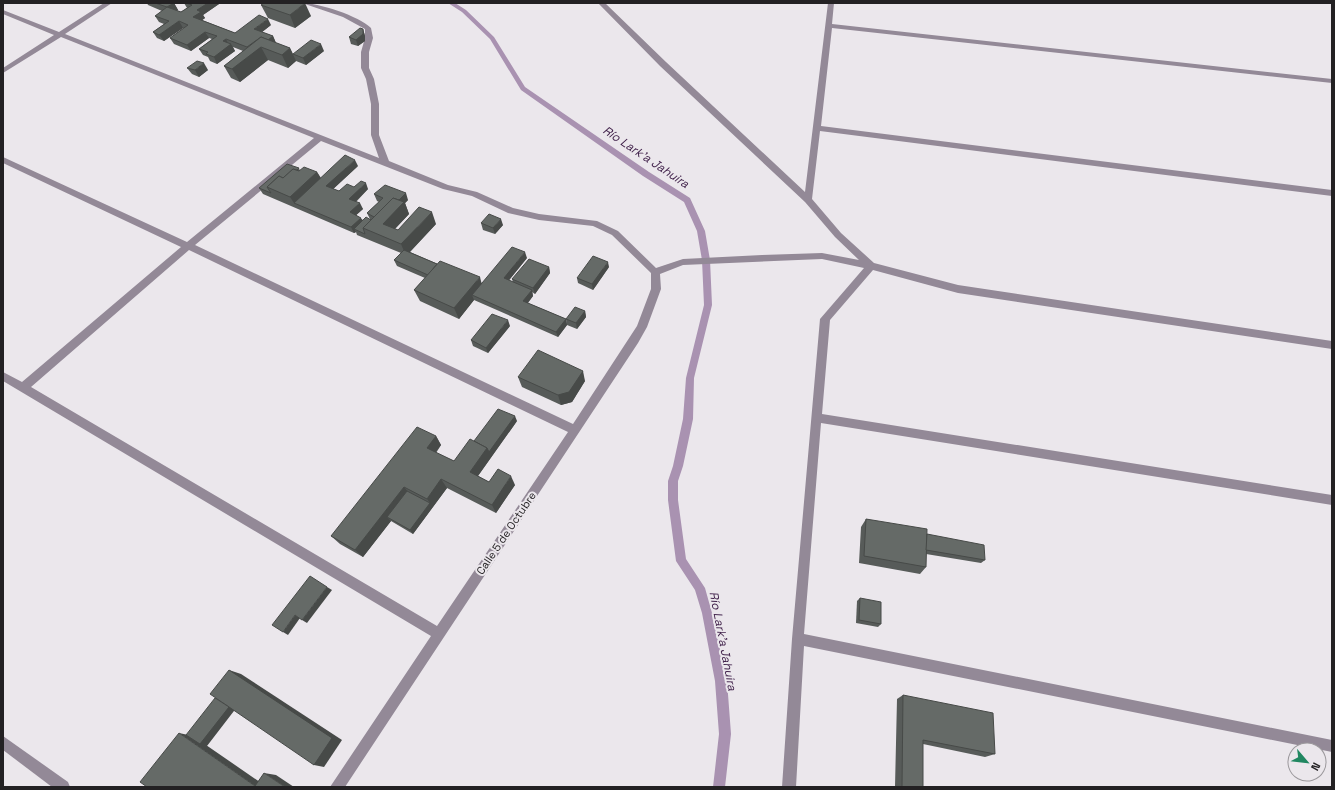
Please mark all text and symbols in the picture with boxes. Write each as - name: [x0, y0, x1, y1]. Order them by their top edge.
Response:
- water label: Río Lark’a Jahuira: [600, 122, 692, 192]
- street label: Calle 5 de Octubre: [473, 489, 539, 577]
- water label: Río Lark’a Jahuira: [706, 590, 740, 692]
- north arrow: [1287, 742, 1327, 782]
- text: N: [1308, 760, 1324, 773]

